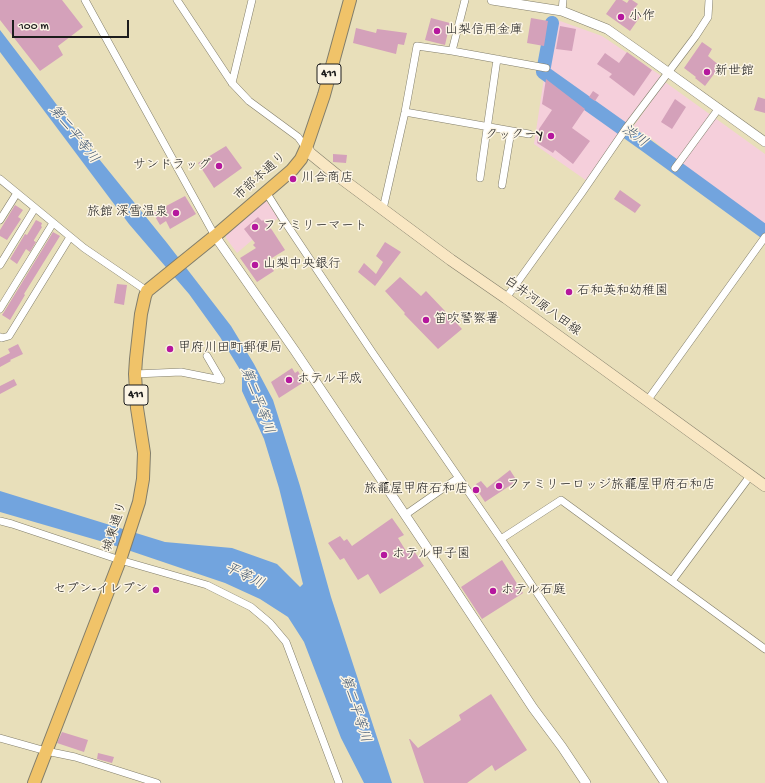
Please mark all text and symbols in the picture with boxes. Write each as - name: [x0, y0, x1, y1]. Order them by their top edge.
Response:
- place label: 小作: [629, 9, 655, 25]
- scale bar: [14, 12, 131, 38]
- marker: 小作: [616, 12, 626, 22]
- text: 100 m: [19, 20, 49, 34]
- place label: 山梨信用金庫: [445, 23, 523, 39]
- marker: 山梨信用金庫: [432, 26, 442, 36]
- road number: 411: [317, 64, 341, 84]
- place label: 新世館: [715, 64, 754, 80]
- marker: 新世館: [702, 67, 712, 77]
- water label: 第二平等川: [44, 103, 102, 167]
- water label: 渋川: [618, 122, 650, 152]
- place label: クックーY: [485, 128, 543, 144]
- marker: クックーY: [546, 131, 556, 141]
- street label: 市部本通り: [232, 149, 290, 205]
- place label: サンドラッグ: [133, 158, 211, 174]
- marker: サンドラッグ: [214, 161, 224, 171]
- place label: 川合商店: [301, 171, 353, 187]
- marker: 川合商店: [288, 174, 298, 184]
- place label: 旅館 深雪温泉: [87, 205, 168, 221]
- marker: 旅館 深雪温泉: [171, 208, 181, 218]
- place label: ファミリーマート: [263, 219, 367, 235]
- marker: ファミリーマート: [250, 222, 260, 232]
- place label: 山梨中央銀行: [263, 257, 341, 273]
- marker: 山梨中央銀行: [250, 260, 260, 270]
- street label: 白井河原八田線: [501, 274, 583, 340]
- place label: 石和英和幼稚園: [577, 284, 668, 300]
- marker: 石和英和幼稚園: [564, 287, 574, 297]
- place label: 笛吹警察署: [434, 312, 499, 328]
- marker: 笛吹警察署: [421, 315, 431, 325]
- place label: 甲府川田町郵便局: [178, 341, 282, 357]
- marker: 甲府川田町郵便局: [165, 344, 175, 354]
- water label: 第二平等川: [236, 365, 276, 437]
- place label: ホテル平成: [297, 372, 362, 388]
- marker: ホテル平成: [284, 375, 294, 385]
- road number: 411: [124, 385, 148, 405]
- place label: ファミリーロッジ旅籠屋甲府石和店: [507, 478, 715, 494]
- marker: ファミリーロッジ旅籠屋甲府石和店: [494, 481, 504, 491]
- place label: 旅籠屋甲府石和店: [364, 482, 468, 498]
- marker: 旅籠屋甲府石和店: [471, 485, 481, 495]
- street label: 城東通り: [101, 500, 131, 554]
- place label: ホテル甲子園: [392, 547, 470, 563]
- marker: ホテル甲子園: [379, 550, 389, 560]
- water label: 平等川: [221, 560, 267, 594]
- place label: セブン-イレブン: [53, 582, 148, 598]
- place label: ホテル石庭: [501, 583, 566, 599]
- marker: セブン-イレブン: [151, 585, 161, 595]
- marker: ホテル石庭: [488, 586, 498, 596]
- water label: 第二平等川: [335, 673, 373, 745]

